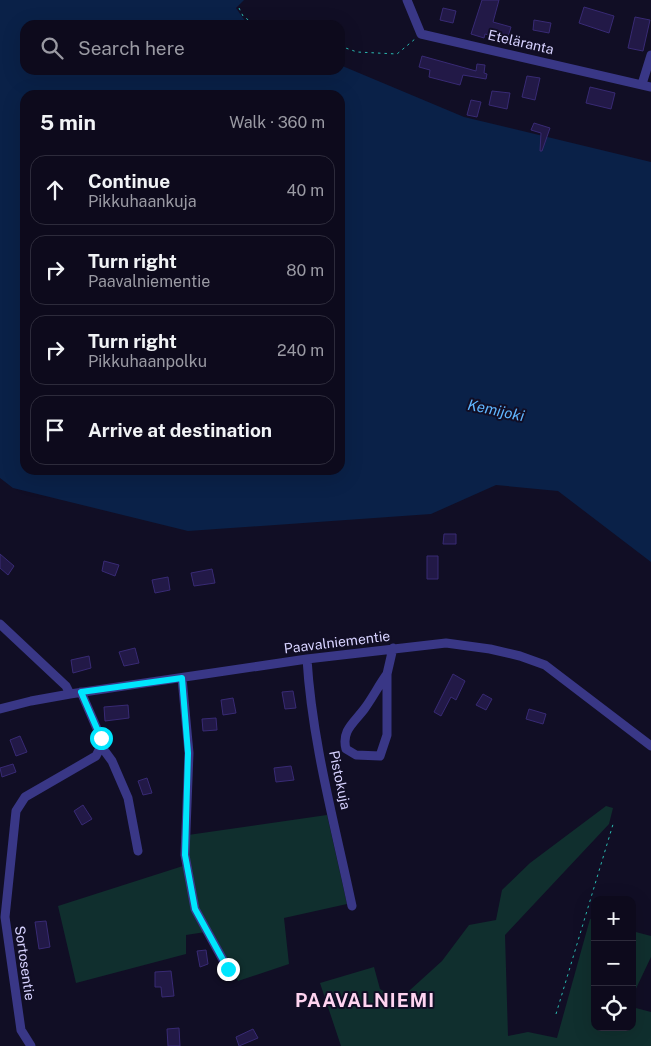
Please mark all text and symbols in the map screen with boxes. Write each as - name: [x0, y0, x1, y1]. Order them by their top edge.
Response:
- search box: [20, 20, 345, 75]
- street label: Eteläranta: [486, 27, 556, 57]
- icon: search: [38, 34, 66, 62]
- text: Search here: [78, 37, 185, 59]
- text: 5 min: [40, 110, 96, 135]
- text: Walk · 360 m: [229, 113, 325, 132]
- text: Continue: [88, 170, 170, 192]
- icon: ahead: [41, 176, 69, 204]
- text: 40 m: [286, 181, 324, 200]
- text: Pikkuhaankuja: [88, 192, 197, 211]
- text: Turn right: [88, 250, 177, 272]
- icon: right: [41, 256, 69, 284]
- text: 80 m: [286, 261, 324, 280]
- text: Paavalniementie: [88, 272, 210, 291]
- text: Turn right: [88, 330, 177, 352]
- icon: right: [41, 336, 69, 364]
- text: 240 m: [277, 341, 324, 360]
- text: Pikkuhaanpolku: [88, 352, 207, 371]
- water label: Kemijoki: [466, 396, 526, 424]
- icon: arrive: [41, 416, 69, 444]
- text: Arrive at destination: [88, 419, 272, 441]
- street label: Paavalniementie: [283, 628, 391, 656]
- route start: [90, 727, 113, 750]
- street label: Pistokuja: [326, 749, 354, 811]
- map controls: [591, 896, 636, 1031]
- button: +: [591, 896, 636, 941]
- street label: Sortosentie: [12, 925, 38, 1001]
- button: −: [591, 941, 636, 986]
- route end: [217, 958, 240, 981]
- button: locate: [591, 986, 636, 1031]
- district label: PAAVALNIEMI: [295, 989, 435, 1011]

